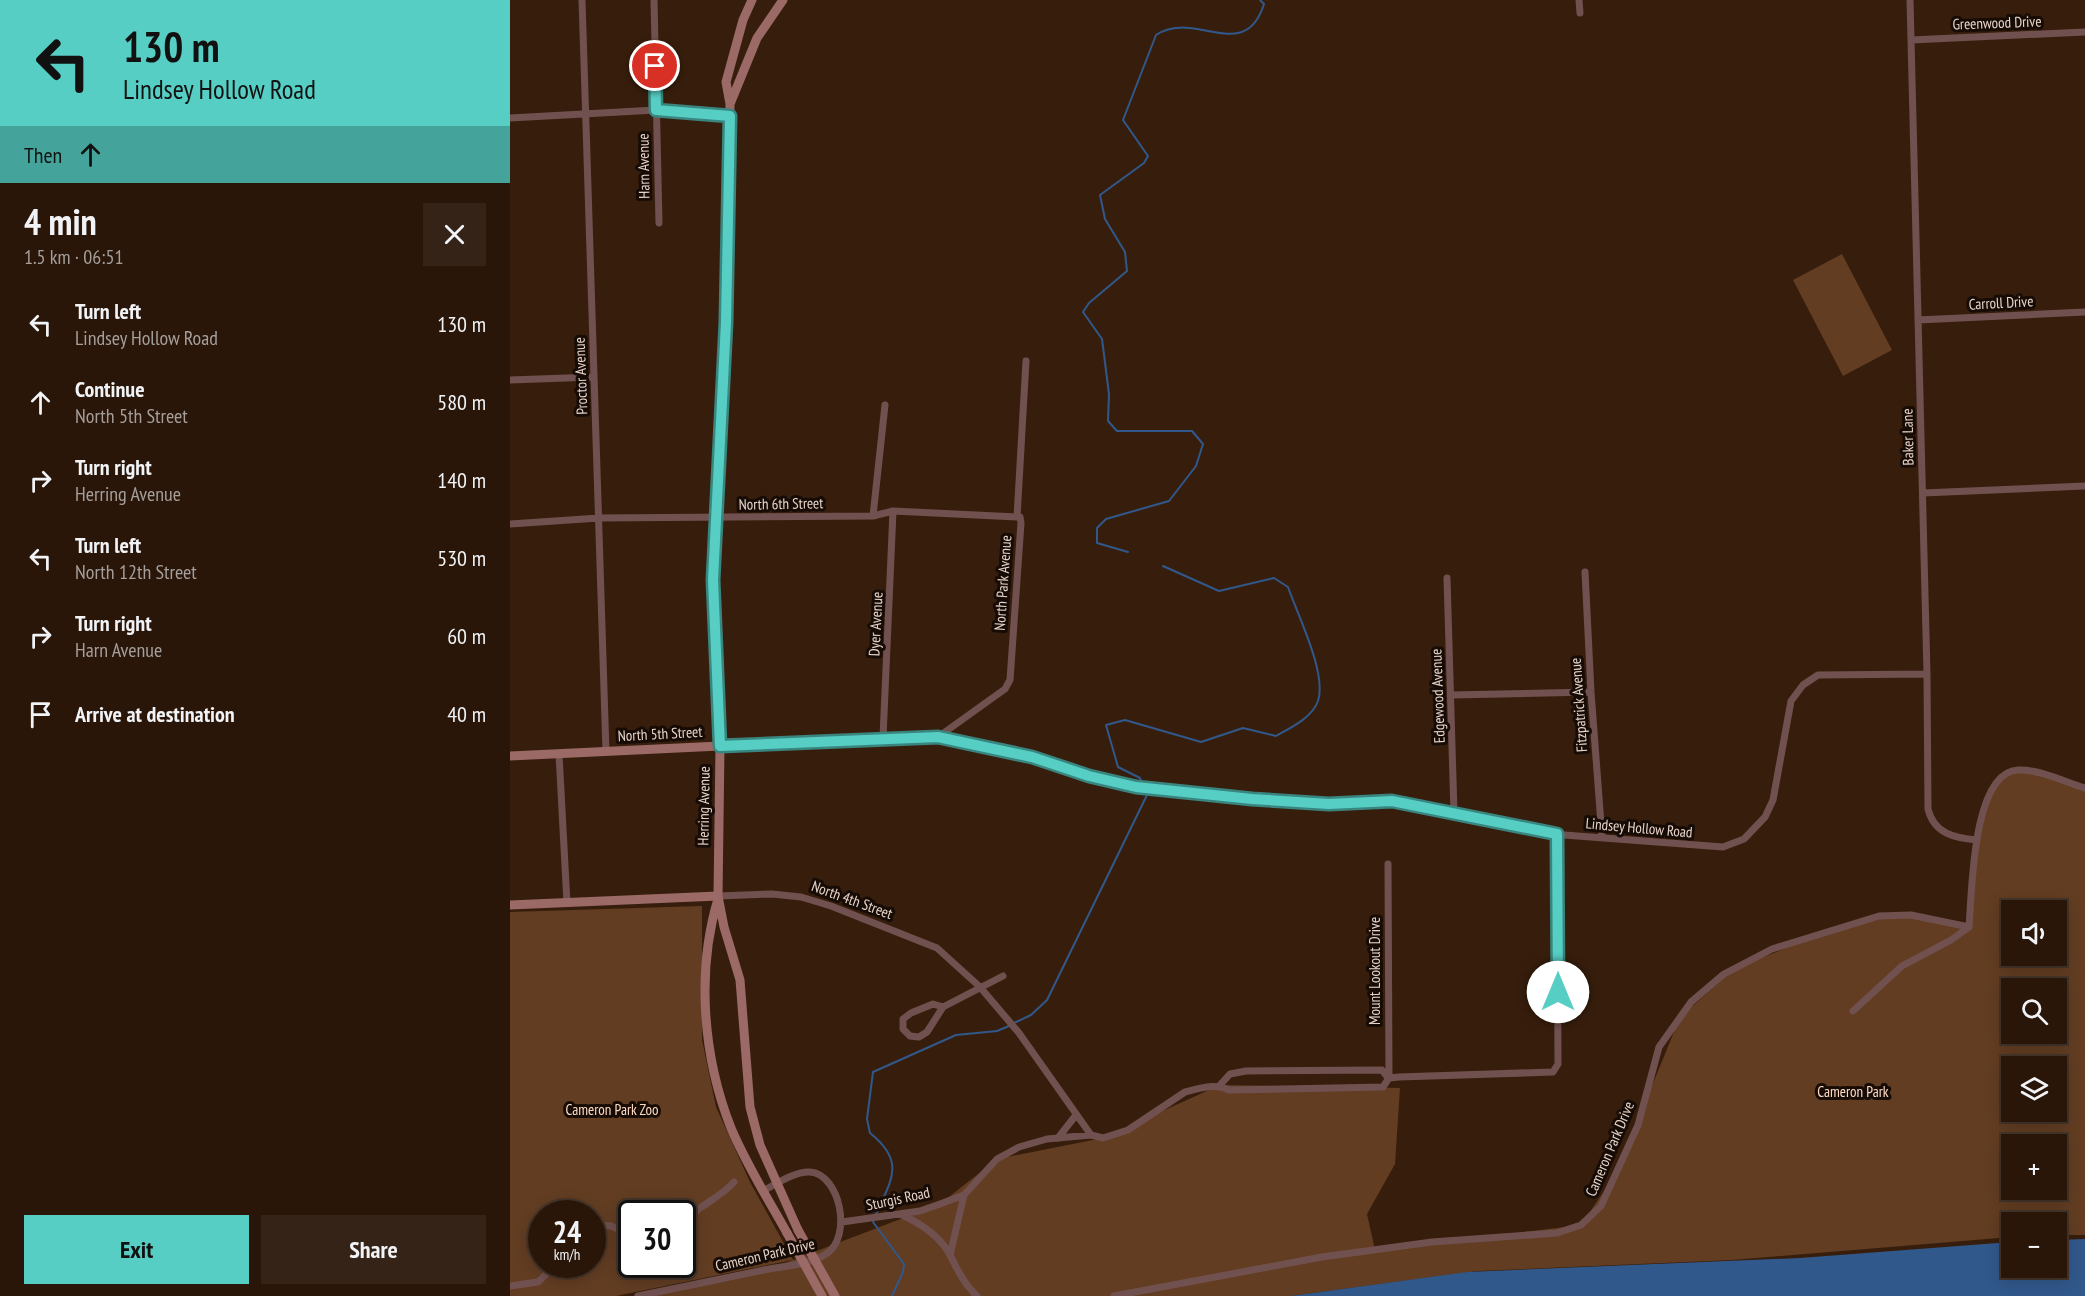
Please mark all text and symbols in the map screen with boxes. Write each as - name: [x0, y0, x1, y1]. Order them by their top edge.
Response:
- street label: Greenwood Drive: [1952, 11, 2042, 34]
- text: 130 m: [123, 19, 220, 74]
- icon: left: [24, 24, 102, 102]
- pin: [629, 40, 680, 91]
- icon: arrive: [638, 49, 671, 82]
- text: Lindsey Hollow Road: [123, 72, 316, 106]
- street label: Harn Avenue: [633, 133, 654, 199]
- icon: ahead: [74, 138, 107, 171]
- text: Then: [24, 141, 62, 169]
- text: 4 min: [24, 198, 97, 245]
- button: close: [423, 203, 486, 266]
- text: 1.5 km · 06:51: [24, 244, 123, 270]
- street label: Carroll Drive: [1968, 291, 2034, 314]
- text: Turn left: [75, 297, 141, 325]
- icon: left: [24, 308, 57, 341]
- text: 130 m: [437, 310, 486, 338]
- text: Lindsey Hollow Road: [75, 325, 218, 351]
- street label: Proctor Avenue: [570, 337, 591, 415]
- text: Continue: [75, 375, 145, 403]
- icon: ahead: [24, 386, 57, 419]
- text: 580 m: [437, 388, 486, 416]
- text: North 5th Street: [75, 403, 188, 429]
- street label: Baker Lane: [1898, 408, 1917, 466]
- text: Turn right: [75, 453, 152, 481]
- icon: right: [24, 464, 57, 497]
- text: 140 m: [437, 466, 486, 494]
- text: Herring Avenue: [75, 481, 181, 507]
- street label: North 6th Street: [739, 493, 823, 514]
- text: Turn left: [75, 531, 141, 559]
- street label: North Park Avenue: [990, 535, 1015, 631]
- icon: left: [24, 542, 57, 575]
- text: 530 m: [437, 544, 486, 572]
- text: North 12th Street: [75, 559, 197, 585]
- street label: Dyer Avenue: [864, 591, 887, 657]
- text: Turn right: [75, 609, 152, 637]
- icon: right: [24, 620, 57, 653]
- text: 60 m: [447, 622, 486, 650]
- text: Harn Avenue: [75, 637, 162, 663]
- street label: Edgewood Avenue: [1426, 649, 1449, 744]
- street label: Fitzpatrick Avenue: [1566, 657, 1591, 753]
- icon: arrive: [24, 698, 57, 731]
- text: Arrive at destination: [75, 700, 235, 728]
- text: 40 m: [447, 700, 486, 728]
- street label: North 5th Street: [617, 722, 703, 745]
- street label: Herring Avenue: [693, 766, 714, 846]
- street label: Lindsey Hollow Road: [1585, 813, 1693, 842]
- street label: North 4th Street: [809, 876, 895, 923]
- map controls: [2001, 900, 2067, 1278]
- button: sound: [2001, 900, 2067, 966]
- street label: Mount Lookout Drive: [1365, 917, 1384, 1025]
- position arrow: [1526, 960, 1590, 1024]
- button: search: [2001, 978, 2067, 1044]
- button: layers: [2001, 1056, 2067, 1122]
- park label: Cameron Park: [1817, 1082, 1889, 1101]
- street label: Cameron Park Drive: [1581, 1098, 1638, 1199]
- park label: Cameron Park Zoo: [566, 1100, 658, 1119]
- button: +: [2001, 1134, 2067, 1200]
- street label: Sturgis Road: [864, 1182, 932, 1215]
- speed limit sign: 30: [618, 1200, 696, 1278]
- text: 24: [553, 1212, 581, 1251]
- button: −: [2001, 1212, 2067, 1278]
- button: Exit: [24, 1215, 249, 1284]
- button: Share: [261, 1215, 486, 1284]
- street label: Cameron Park Drive: [713, 1234, 816, 1275]
- text: km/h: [554, 1245, 580, 1264]

